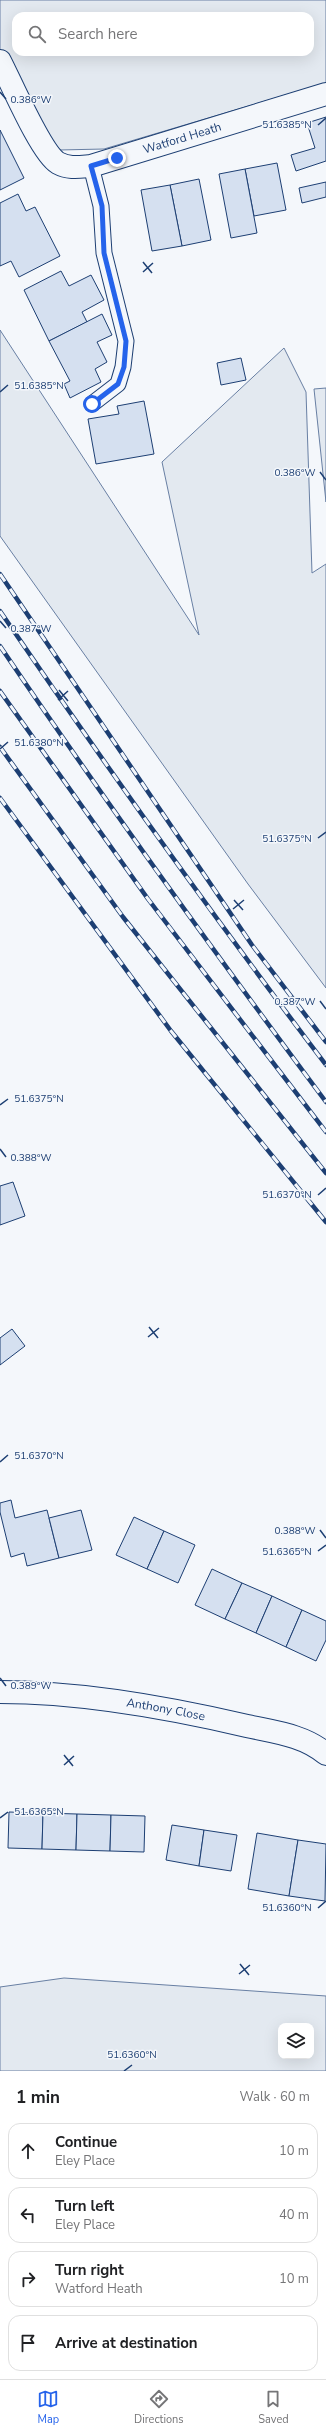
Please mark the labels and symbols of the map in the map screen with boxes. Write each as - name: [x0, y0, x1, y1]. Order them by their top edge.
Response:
- text: 0.386°W: [10, 93, 52, 107]
- text: 51.6385°N: [262, 118, 312, 132]
- street label: Watford Heath: [141, 119, 223, 158]
- route end: [108, 149, 126, 167]
- text: 51.6385°N: [14, 379, 64, 393]
- route start: [83, 395, 101, 413]
- text: 0.386°W: [274, 466, 316, 480]
- text: 0.387°W: [10, 622, 52, 636]
- text: 51.6380°N: [14, 736, 64, 750]
- text: 51.6375°N: [262, 832, 312, 846]
- text: 0.387°W: [274, 995, 316, 1009]
- text: 51.6375°N: [14, 1092, 64, 1106]
- text: 0.388°W: [10, 1151, 52, 1165]
- text: 51.6370°N: [262, 1188, 312, 1202]
- text: 51.6370°N: [14, 1449, 64, 1463]
- text: 0.388°W: [274, 1524, 316, 1538]
- text: 51.6365°N: [262, 1545, 312, 1559]
- text: 0.389°W: [10, 1679, 52, 1693]
- street label: Anthony Close: [125, 1694, 207, 1724]
- text: 51.6365°N: [14, 1805, 64, 1819]
- text: 51.6360°N: [262, 1901, 312, 1915]
- text: 51.6360°N: [107, 2048, 157, 2062]

